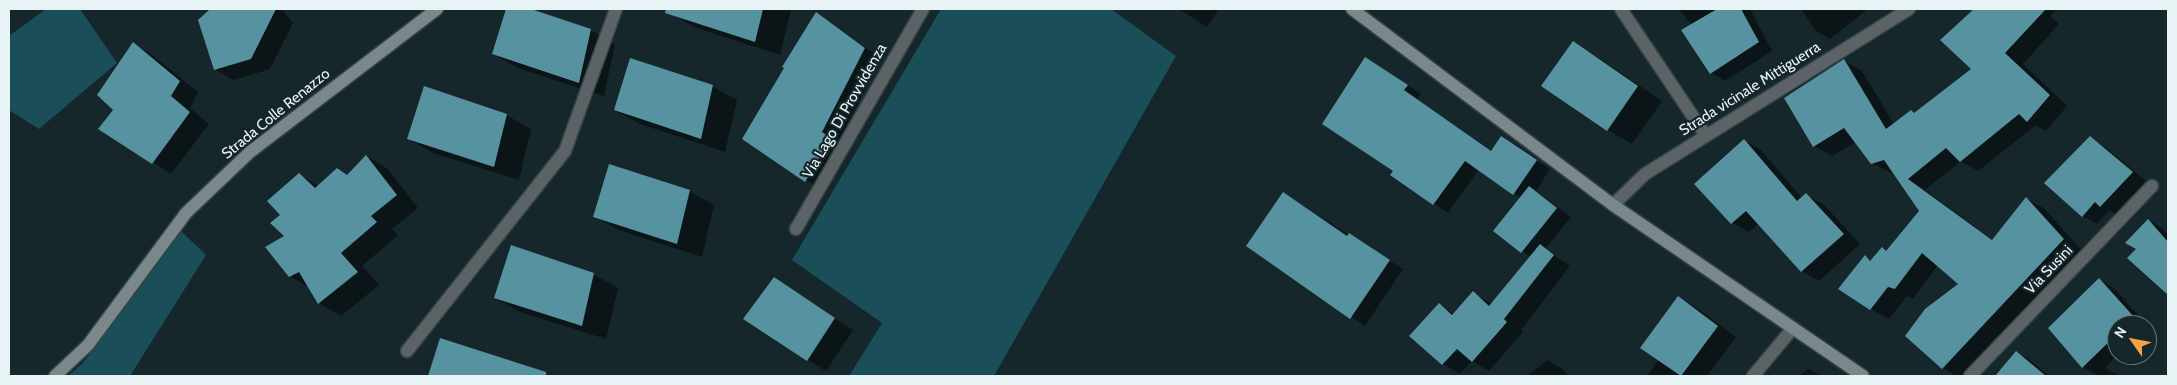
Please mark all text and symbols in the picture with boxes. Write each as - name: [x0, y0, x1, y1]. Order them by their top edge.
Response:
- street label: Strada vicinale Mittiguerra: [1676, 38, 1824, 140]
- street label: Via Lago Di Provvidenza: [799, 40, 891, 182]
- street label: Strada Colle Renazzo: [218, 65, 334, 163]
- street label: Via Susini: [2021, 242, 2077, 298]
- north arrow: [2107, 315, 2157, 365]
- text: N: [2110, 323, 2131, 341]

